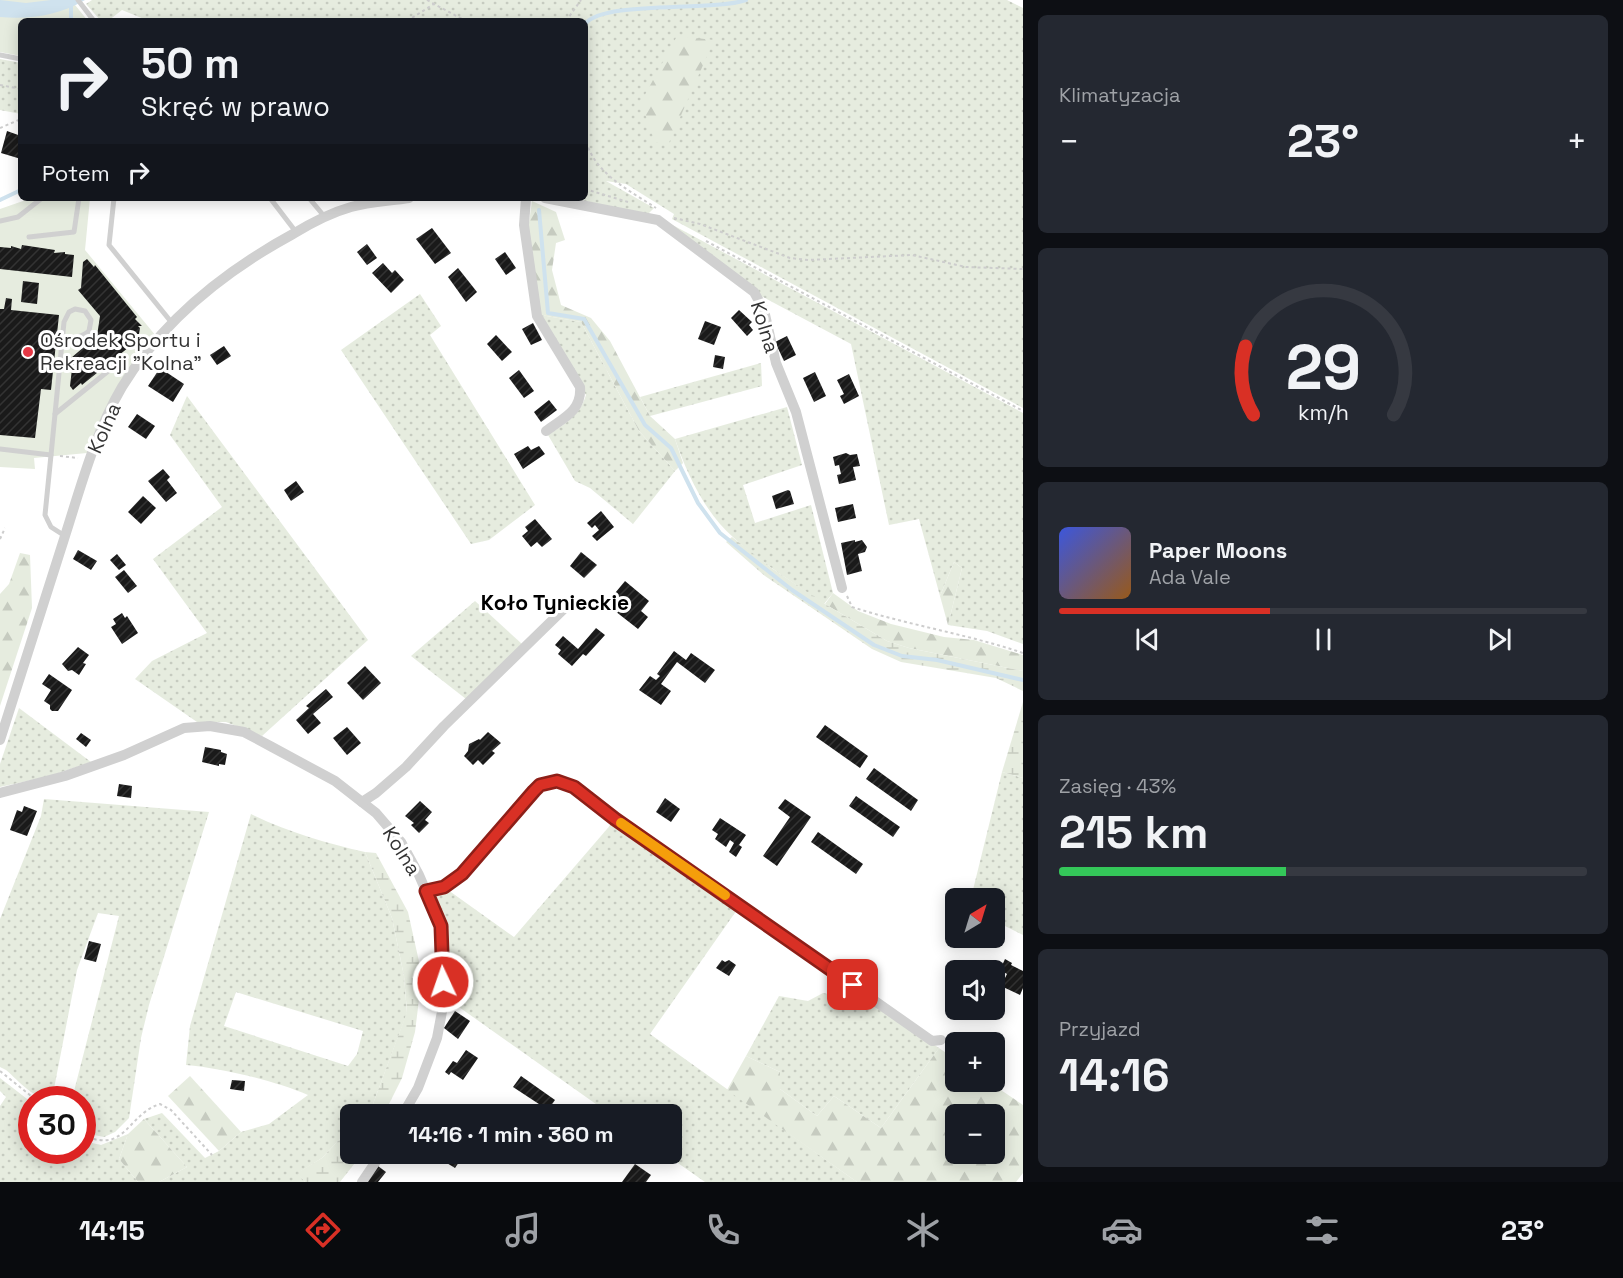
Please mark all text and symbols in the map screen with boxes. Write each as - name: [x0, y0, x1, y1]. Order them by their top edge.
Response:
- text: 50 m: [141, 37, 240, 90]
- icon: right: [42, 42, 120, 120]
- text: Klimatyzacja: [1059, 82, 1181, 108]
- text: Skręć w prawo: [141, 89, 330, 124]
- text: 23°: [1287, 113, 1359, 170]
- text: −: [1059, 121, 1079, 163]
- text: +: [1567, 121, 1587, 163]
- icon: right: [122, 156, 155, 189]
- text: Potem: [42, 159, 110, 187]
- street label: Kolna: [745, 298, 785, 356]
- place label: Ośrodek Sportu i Rekreacji "Kolna": [40, 327, 202, 376]
- text: 29: [1285, 328, 1361, 407]
- marker: Ośrodek Sportu i Rekreacji "Kolna": [21, 345, 35, 359]
- street label: Kolna: [81, 399, 127, 457]
- text: km/h: [1297, 399, 1349, 426]
- text: Paper Moons: [1149, 536, 1287, 564]
- text: Ada Vale: [1149, 564, 1231, 590]
- district label: Koło Tynieckie: [481, 589, 629, 616]
- icon: previous: [1131, 623, 1164, 656]
- icon: pause: [1307, 623, 1340, 656]
- icon: next: [1483, 623, 1516, 656]
- text: Zasięg · 43%: [1059, 773, 1176, 799]
- text: 215 km: [1059, 804, 1208, 861]
- street label: Kolna: [377, 822, 427, 880]
- north arrow: [945, 888, 1005, 948]
- map controls: [945, 888, 1005, 1164]
- position arrow: [411, 950, 475, 1014]
- pin: [827, 959, 878, 1010]
- button: sound: [945, 960, 1005, 1020]
- icon: arrive: [836, 968, 869, 1001]
- text: Przyjazd: [1059, 1016, 1141, 1042]
- button: +: [945, 1032, 1005, 1092]
- text: 14:16: [1059, 1047, 1170, 1104]
- speed limit sign: 30: [18, 1086, 96, 1164]
- button: −: [945, 1104, 1005, 1164]
- text: 14:16 · 1 min · 360 m: [408, 1120, 614, 1148]
- icon: directions: [302, 1209, 344, 1251]
- icon: music: [502, 1209, 544, 1251]
- icon: phone: [702, 1209, 744, 1251]
- icon: climate: [902, 1209, 944, 1251]
- icon: car: [1101, 1209, 1143, 1251]
- icon: filters: [1301, 1209, 1343, 1251]
- text: 14:15: [79, 1213, 145, 1248]
- text: 23°: [1501, 1213, 1544, 1248]

